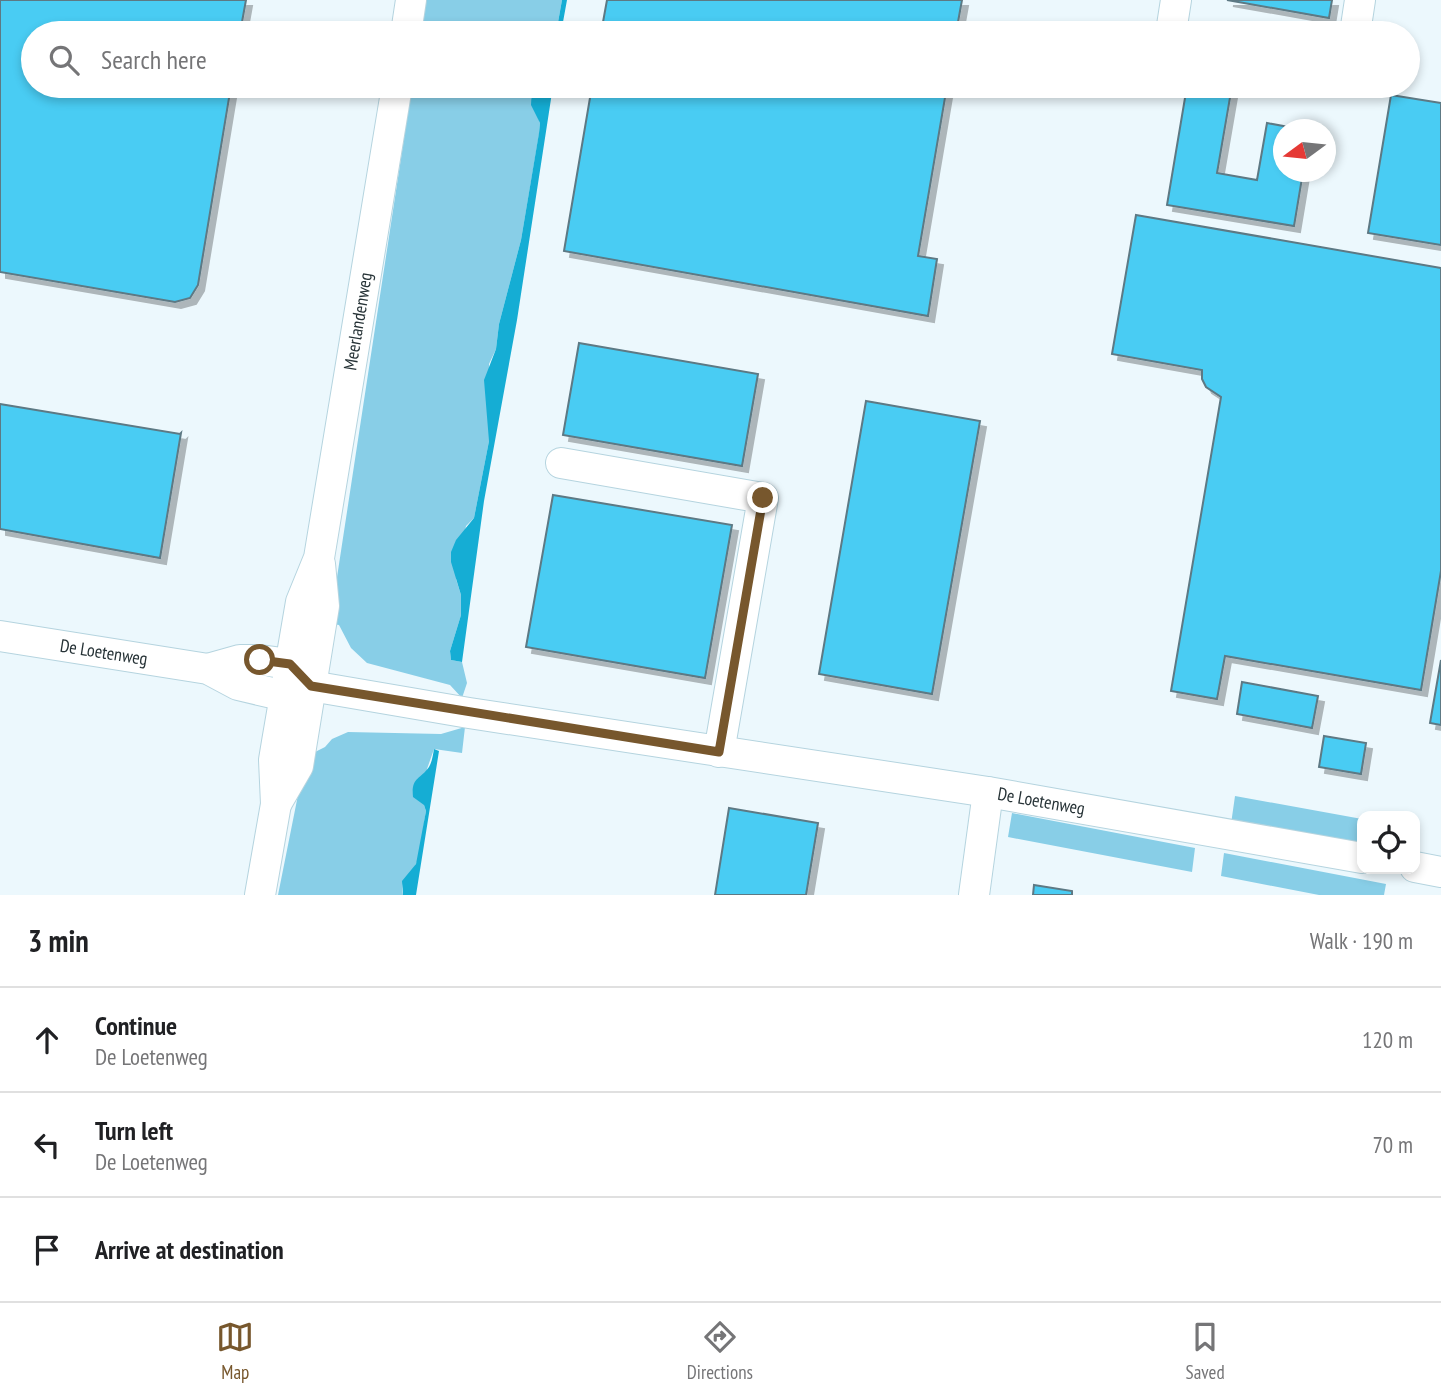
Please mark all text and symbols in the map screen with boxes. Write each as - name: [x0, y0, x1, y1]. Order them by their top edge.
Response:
- search box: [21, 21, 1420, 98]
- icon: search: [45, 41, 83, 79]
- text: Search here: [101, 43, 207, 76]
- north arrow: [1273, 119, 1336, 182]
- street label: Meerlandenweg: [338, 271, 377, 372]
- route end: [747, 482, 778, 513]
- street label: De Loetenweg: [58, 634, 149, 670]
- route start: [244, 644, 275, 675]
- street label: De Loetenweg: [996, 782, 1087, 820]
- map controls: [1357, 811, 1420, 874]
- button: locate: [1357, 811, 1420, 874]
- text: 3 min: [28, 921, 89, 960]
- text: Walk · 190 m: [1310, 926, 1413, 955]
- text: Continue: [95, 1009, 177, 1042]
- icon: ahead: [28, 1021, 66, 1059]
- text: 120 m: [1362, 1025, 1413, 1054]
- text: De Loetenweg: [95, 1042, 208, 1071]
- text: Turn left: [95, 1114, 173, 1147]
- icon: left: [28, 1126, 66, 1164]
- text: 70 m: [1372, 1130, 1413, 1159]
- text: De Loetenweg: [95, 1147, 208, 1176]
- icon: arrive: [28, 1231, 66, 1269]
- text: Arrive at destination: [95, 1233, 284, 1266]
- tab: Map: [216, 1318, 254, 1384]
- tab: Directions: [687, 1318, 753, 1384]
- tab: Saved: [1186, 1318, 1225, 1384]

